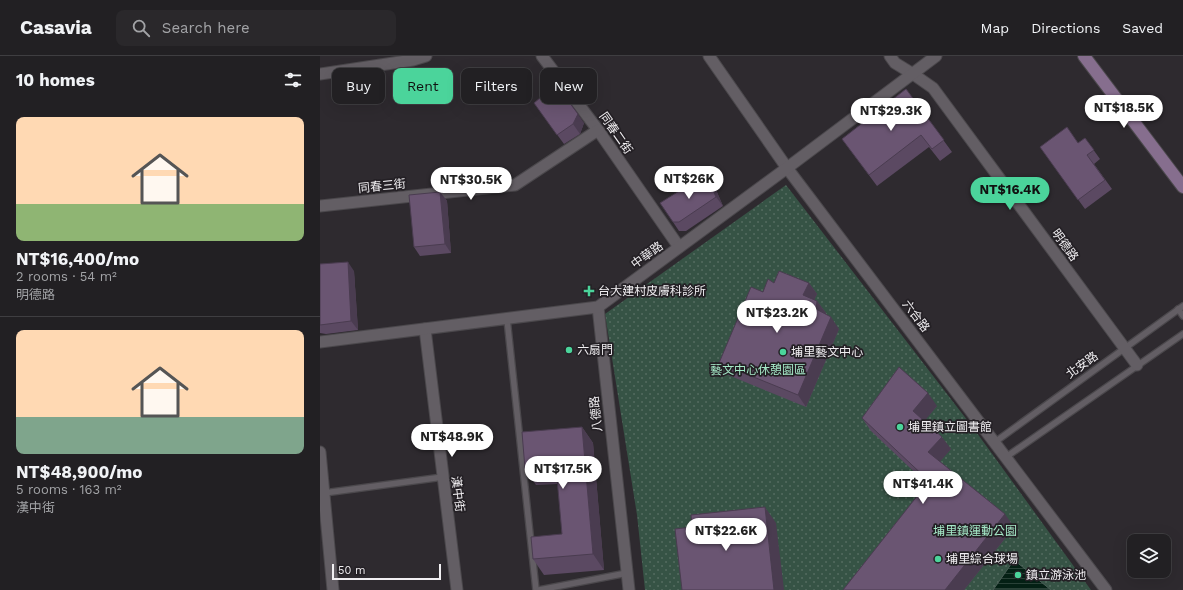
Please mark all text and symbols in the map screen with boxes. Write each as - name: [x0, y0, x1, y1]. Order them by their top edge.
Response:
- search box: [116, 10, 396, 46]
- text: Casavia: [20, 16, 92, 39]
- icon: search: [130, 17, 152, 39]
- text: Search here: [162, 19, 250, 37]
- text: Map: [981, 20, 1009, 36]
- text: Directions: [1031, 20, 1100, 36]
- text: Saved: [1122, 20, 1163, 36]
- chip: Buy: [332, 68, 385, 104]
- chip: Rent: [393, 68, 453, 104]
- chip: Filters: [461, 68, 532, 104]
- chip: New: [540, 68, 597, 104]
- icon: filters: [282, 69, 304, 91]
- text: 10 homes: [16, 70, 95, 90]
- pin: NT$18.5K: [1083, 95, 1165, 129]
- pin: NT$29.3K: [850, 98, 932, 132]
- text: NT$18.5K: [1094, 100, 1154, 115]
- text: NT$29.3K: [860, 103, 922, 118]
- street label: 同春二街: [596, 109, 636, 157]
- icon: home: [124, 143, 196, 215]
- pin: NT$26K: [656, 166, 722, 200]
- pin: NT$30.5K: [430, 167, 512, 201]
- text: NT$26K: [663, 171, 715, 186]
- text: NT$30.5K: [440, 172, 502, 187]
- street label: 同春三街: [357, 177, 407, 195]
- pin: NT$16.4K: [969, 177, 1051, 211]
- text: NT$16.4K: [979, 182, 1041, 197]
- street label: 明德路: [1049, 226, 1081, 264]
- street label: 中華路: [628, 239, 666, 271]
- text: NT$16,400/mo: [16, 249, 139, 269]
- text: 2 rooms · 54 m²: [16, 269, 117, 284]
- place label: 台大建村皮膚科診所: [598, 284, 706, 298]
- marker: 台大建村皮膚科診所: [583, 285, 595, 297]
- text: 明德路: [16, 287, 55, 302]
- street label: 六合路: [900, 297, 932, 335]
- pin: NT$23.2K: [736, 300, 818, 334]
- text: NT$23.2K: [746, 305, 808, 320]
- place label: 六扇門: [577, 343, 613, 357]
- marker: 六扇門: [564, 345, 574, 355]
- place label: 埔里藝文中心: [791, 345, 863, 359]
- marker: 埔里藝文中心: [778, 347, 788, 357]
- street label: 北安路: [1063, 349, 1101, 381]
- icon: home: [124, 356, 196, 428]
- park label: 藝文中心休憩園區: [710, 363, 806, 377]
- street label: 八德路: [587, 395, 605, 433]
- place label: 埔里鎮立圖書館: [908, 420, 992, 434]
- marker: 埔里鎮立圖書館: [895, 422, 905, 432]
- pin: NT$48.9K: [411, 424, 493, 458]
- text: NT$48.9K: [420, 429, 484, 444]
- pin: NT$17.5K: [522, 456, 604, 490]
- text: NT$17.5K: [534, 461, 592, 476]
- text: NT$48,900/mo: [16, 462, 143, 482]
- pin: NT$41.4K: [882, 471, 964, 505]
- street label: 漢中街: [449, 475, 467, 513]
- text: NT$41.4K: [892, 476, 954, 491]
- text: 5 rooms · 163 m²: [16, 482, 122, 497]
- text: 漢中街: [16, 500, 55, 515]
- pin: NT$22.6K: [685, 518, 767, 552]
- text: NT$22.6K: [695, 523, 757, 538]
- park label: 埔里鎮運動公園: [933, 524, 1017, 538]
- map controls: [1127, 534, 1171, 578]
- button: layers: [1127, 534, 1171, 578]
- place label: 埔里綜合球場: [946, 552, 1018, 566]
- marker: 埔里綜合球場: [933, 554, 943, 564]
- scale bar: [332, 562, 441, 581]
- text: 50 m: [338, 564, 365, 577]
- place label: 鎮立游泳池: [1026, 568, 1086, 582]
- marker: 鎮立游泳池: [1013, 570, 1023, 580]

